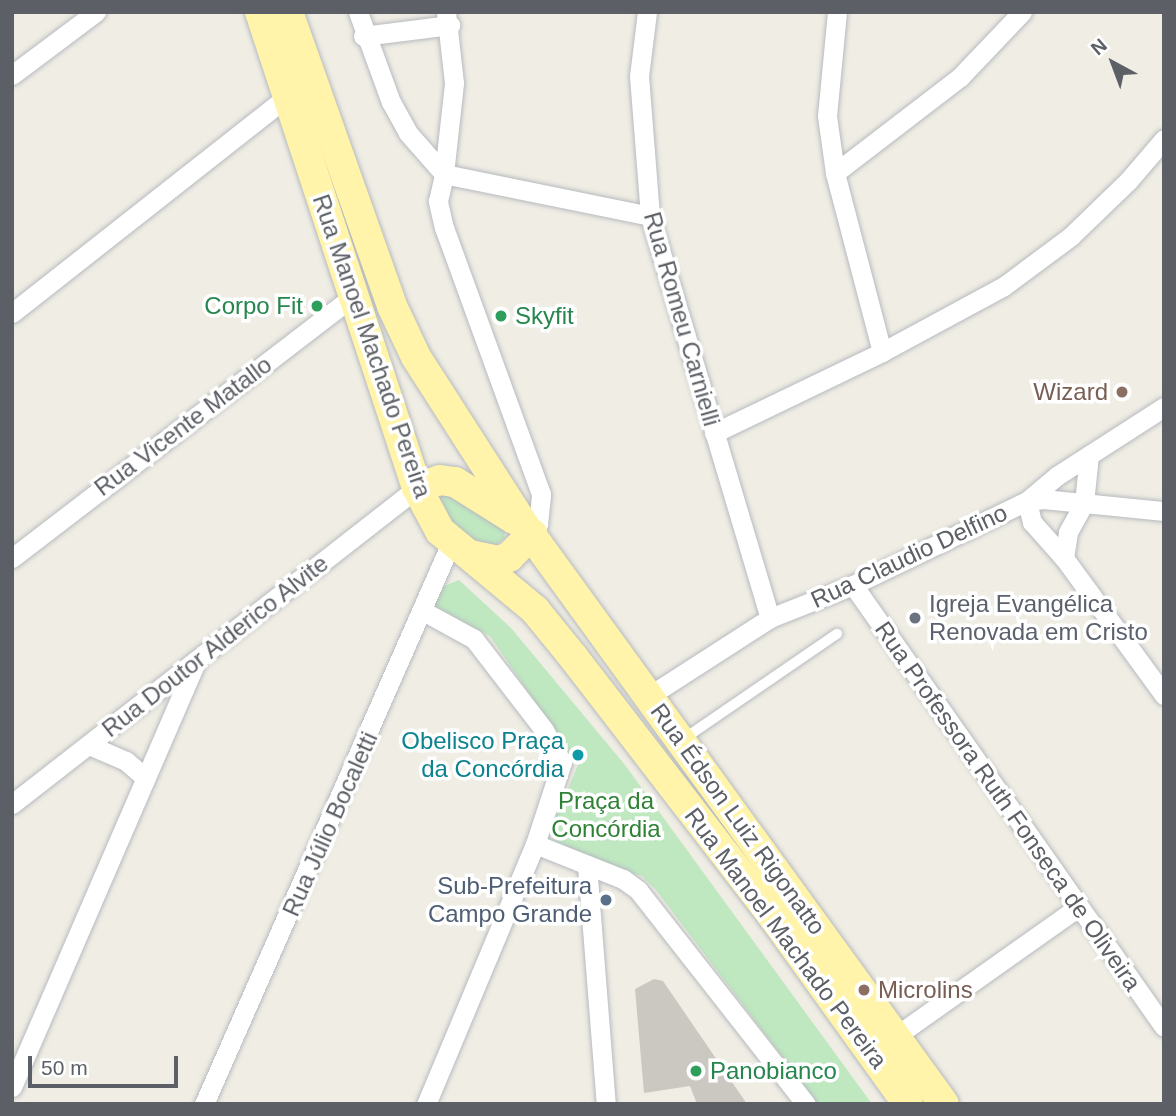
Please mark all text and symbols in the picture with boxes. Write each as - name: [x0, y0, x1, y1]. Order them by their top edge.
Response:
- north arrow: [1078, 28, 1148, 98]
- text: N: [1087, 34, 1111, 59]
- street label: Rua Manoel Machado Pereira: [306, 191, 438, 501]
- street label: Rua Romeu Carnielli: [638, 209, 726, 429]
- place label: Corpo Fit: [204, 292, 303, 320]
- marker: Corpo Fit: [309, 298, 325, 314]
- place label: Skyfit: [515, 302, 574, 330]
- marker: Skyfit: [493, 308, 509, 324]
- street label: Rua Vicente Matallo: [89, 350, 277, 502]
- place label: Wizard: [1033, 378, 1108, 406]
- marker: Wizard: [1114, 384, 1130, 400]
- street label: Rua Claudio Delfino: [806, 498, 1012, 614]
- street label: Rua Doutor Alderico Alvite: [95, 548, 335, 744]
- place label: Igreja Evangélica Renovada em Cristo: [929, 590, 1148, 646]
- marker: Igreja Evangélica Renovada em Cristo: [907, 610, 923, 626]
- street label: Rua Professora Ruth Fonseca de Oliveira: [869, 616, 1147, 996]
- street label: Rua Édson Luiz Rigonatto: [644, 698, 832, 940]
- street label: Rua Júlio Bocaletti: [276, 727, 384, 921]
- place label: Obelisco Praça da Concórdia: [401, 727, 564, 783]
- marker: Obelisco Praça da Concórdia: [570, 747, 586, 763]
- park label: Praça da Concórdia: [551, 787, 661, 843]
- street label: Rua Manoel Machado Pereira: [679, 802, 893, 1074]
- place label: Sub-Prefeitura Campo Grande: [428, 872, 592, 928]
- marker: Sub-Prefeitura Campo Grande: [598, 892, 614, 908]
- place label: Microlins: [878, 976, 973, 1004]
- marker: Microlins: [856, 982, 872, 998]
- scale bar: [32, 1042, 182, 1086]
- text: 50 m: [41, 1056, 88, 1079]
- place label: Panobianco: [710, 1057, 837, 1085]
- marker: Panobianco: [688, 1063, 704, 1079]

